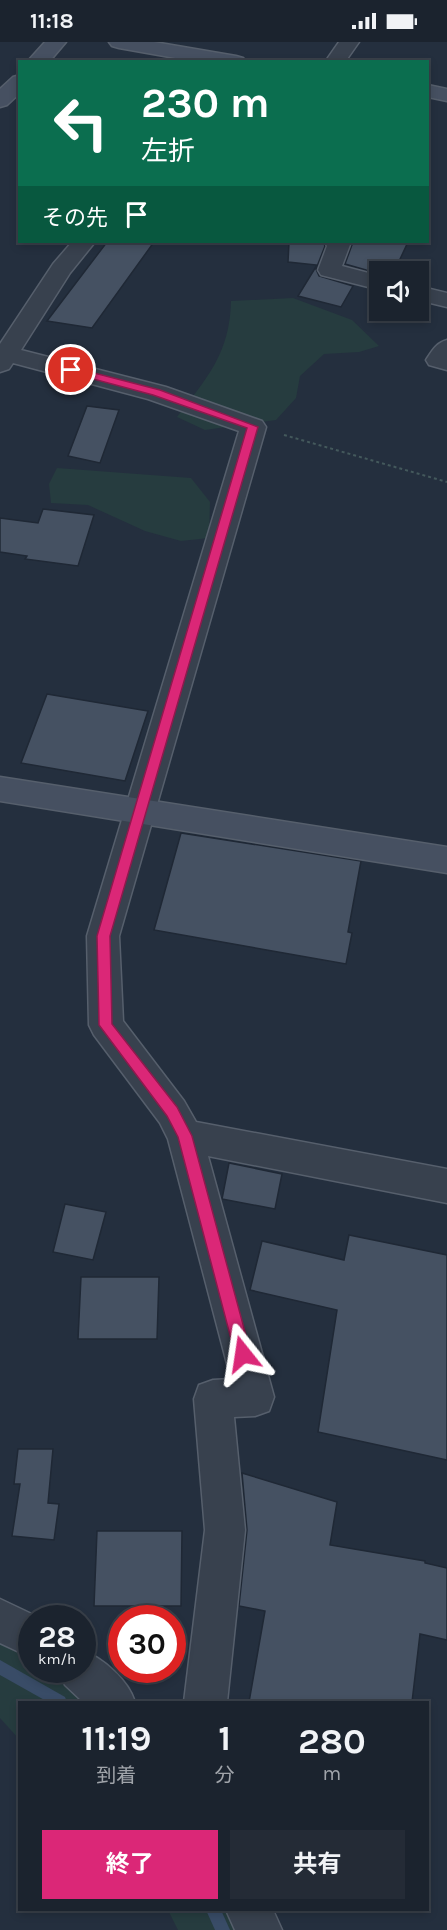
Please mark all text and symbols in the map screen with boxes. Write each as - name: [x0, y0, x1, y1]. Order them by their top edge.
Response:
- text: 11:18: [30, 8, 74, 34]
- text: 230 m: [141, 78, 270, 128]
- icon: left: [42, 84, 120, 162]
- text: 左折: [141, 135, 195, 167]
- icon: arrive: [120, 198, 153, 231]
- text: その先: [42, 205, 108, 231]
- map controls: [369, 261, 429, 321]
- button: sound: [369, 261, 429, 321]
- pin: [45, 344, 96, 395]
- icon: arrive: [54, 353, 87, 386]
- position arrow: [211, 1322, 275, 1386]
- speed limit sign: 30: [108, 1605, 186, 1683]
- text: 28: [38, 1619, 76, 1655]
- text: km/h: [38, 1650, 76, 1668]
- text: 11:19: [81, 1717, 151, 1759]
- text: 1: [218, 1717, 231, 1759]
- text: 280: [298, 1720, 366, 1762]
- text: m: [322, 1762, 341, 1785]
- text: 到着: [96, 1764, 136, 1787]
- text: 分: [215, 1764, 235, 1787]
- button: 終了: [42, 1830, 218, 1899]
- button: 共有: [230, 1830, 405, 1899]

